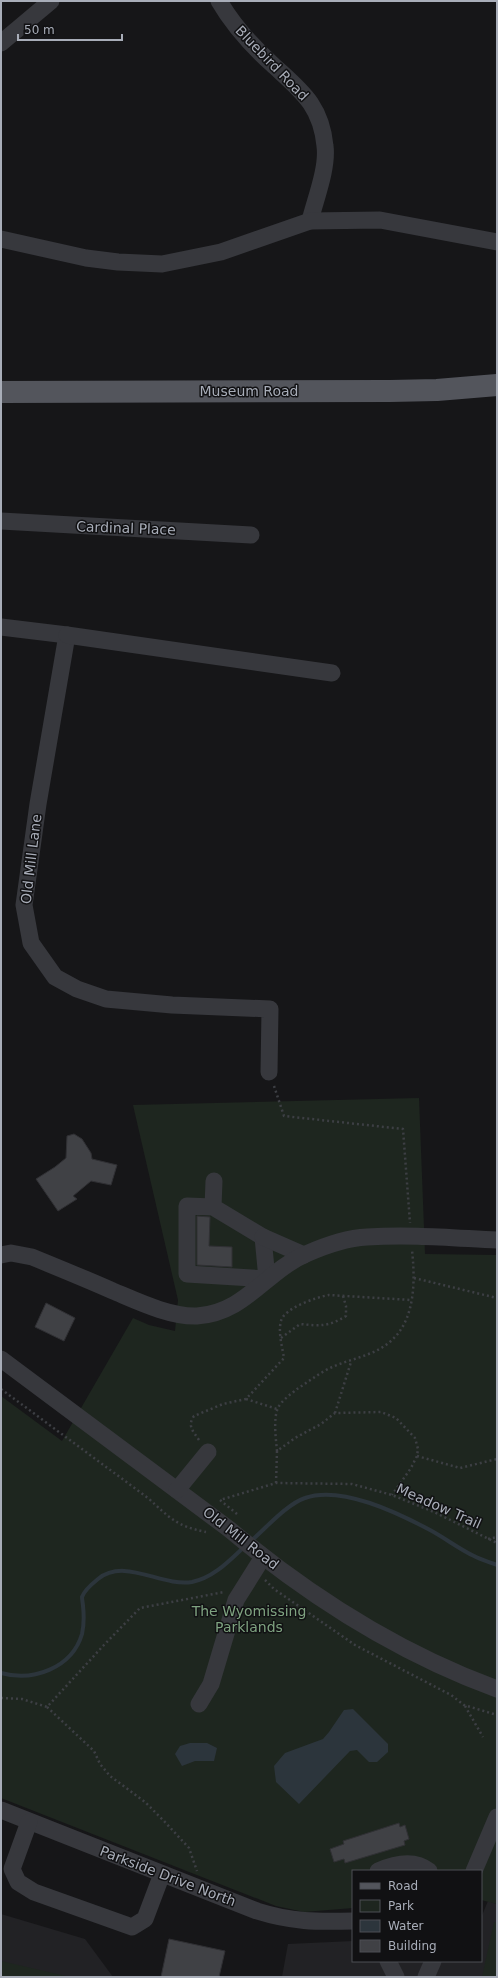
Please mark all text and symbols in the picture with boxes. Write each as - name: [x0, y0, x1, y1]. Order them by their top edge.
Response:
- scale bar: [18, 16, 122, 42]
- street label: Bluebird Road: [232, 22, 312, 104]
- text: 50 m: [24, 23, 55, 37]
- street label: Museum Road: [200, 383, 298, 399]
- street label: Cardinal Place: [76, 518, 176, 538]
- street label: Old Mill Lane: [18, 813, 44, 905]
- street label: Meadow Trail: [394, 1480, 484, 1532]
- street label: Old Mill Road: [200, 1504, 282, 1572]
- park label: The Wyomissing Parklands: [191, 1603, 306, 1635]
- street label: Parkside Drive North: [98, 1843, 238, 1909]
- legend: [352, 1870, 482, 1962]
- text: Road: [388, 1879, 418, 1893]
- text: Park: [388, 1899, 414, 1913]
- text: Water: [388, 1919, 424, 1933]
- text: Building: [388, 1939, 437, 1953]

